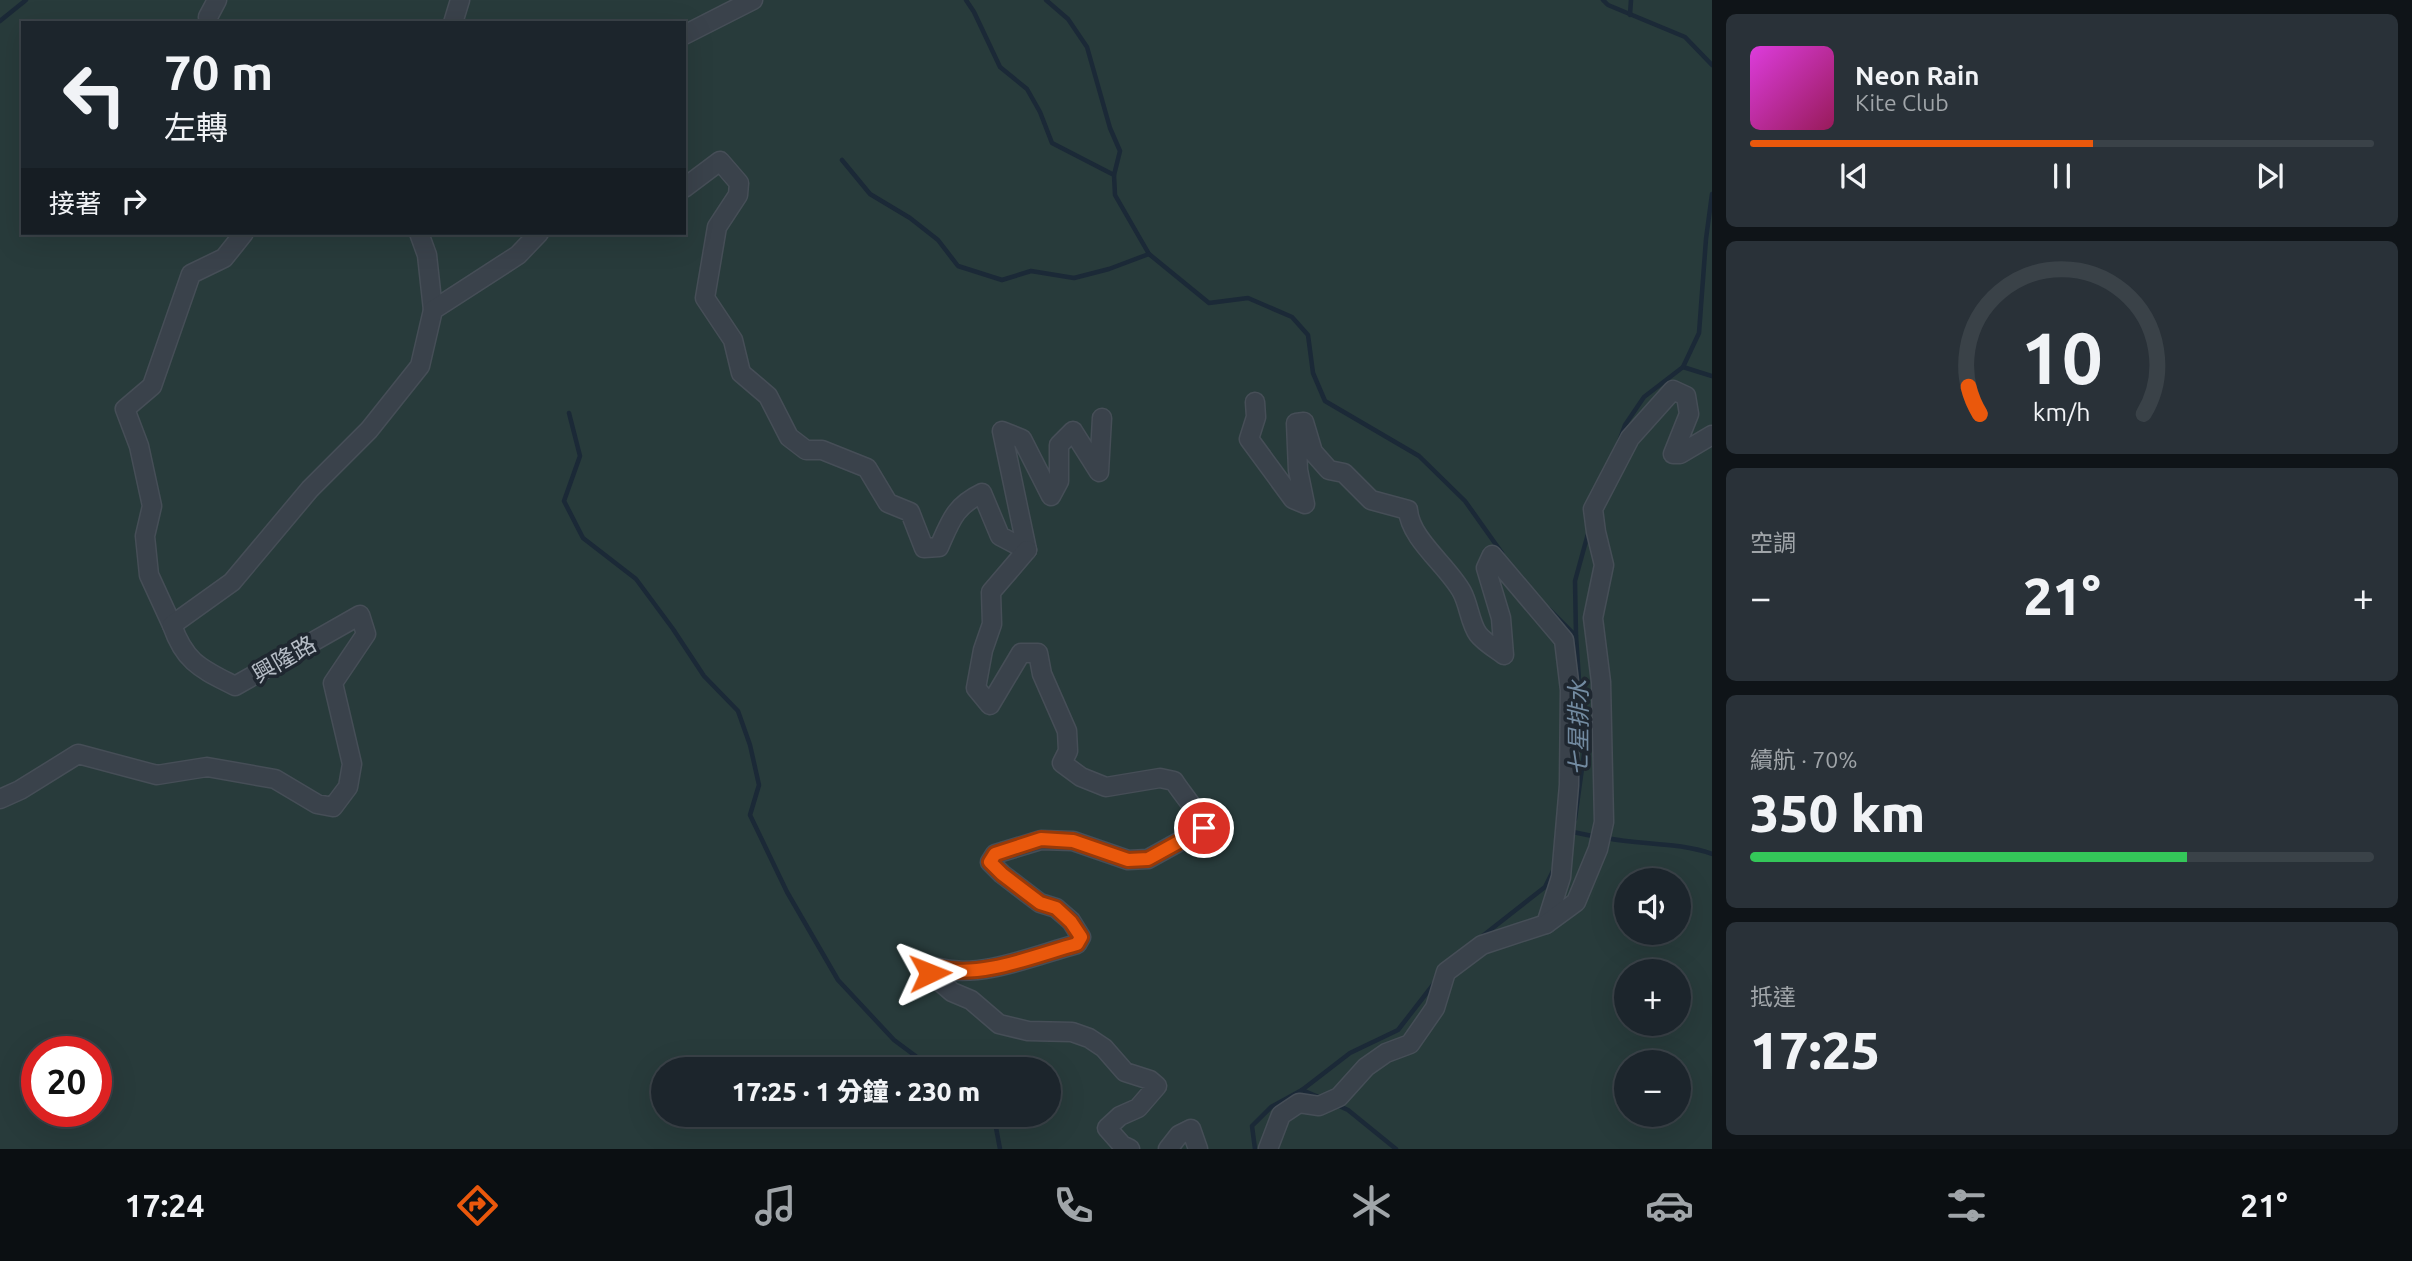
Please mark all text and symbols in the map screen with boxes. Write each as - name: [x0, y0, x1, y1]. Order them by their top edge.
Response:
- text: 70 m: [164, 44, 273, 99]
- icon: left: [49, 49, 140, 140]
- text: Neon Rain: [1855, 61, 1980, 90]
- text: Kite Club: [1855, 90, 1949, 115]
- text: 左轉: [164, 109, 228, 145]
- icon: previous: [1835, 157, 1873, 195]
- icon: pause: [2043, 157, 2081, 195]
- icon: next: [2251, 157, 2289, 195]
- icon: right: [115, 182, 153, 220]
- text: 接著: [49, 189, 101, 218]
- text: 10: [2021, 316, 2103, 398]
- text: km/h: [2033, 397, 2091, 425]
- text: 空調: [1750, 530, 1796, 555]
- text: 21°: [2023, 567, 2101, 625]
- text: −: [1750, 576, 1771, 618]
- text: +: [2353, 576, 2374, 618]
- street label: 興隆路: [248, 630, 320, 687]
- water label: 七星排水: [1565, 679, 1592, 776]
- text: 續航 · 70%: [1750, 747, 1857, 772]
- text: 350 km: [1750, 784, 1925, 842]
- pin: [1174, 798, 1234, 858]
- icon: arrive: [1185, 809, 1223, 847]
- map controls: [1614, 868, 1691, 1127]
- button: sound: [1614, 868, 1691, 945]
- position arrow: [893, 936, 967, 1010]
- button: +: [1614, 959, 1691, 1036]
- text: 抵達: [1750, 984, 1796, 1009]
- text: 17:25: [1750, 1021, 1880, 1079]
- speed limit sign: 20: [21, 1036, 112, 1127]
- button: −: [1614, 1050, 1691, 1127]
- text: 17:25 · 1 分鐘 · 230 m: [732, 1077, 980, 1106]
- icon: directions: [453, 1181, 502, 1230]
- icon: music: [751, 1181, 800, 1230]
- icon: phone: [1049, 1181, 1098, 1230]
- icon: climate: [1347, 1181, 1396, 1230]
- icon: car: [1645, 1181, 1694, 1230]
- icon: filters: [1942, 1181, 1991, 1230]
- text: 17:24: [124, 1187, 204, 1223]
- text: 21°: [2240, 1187, 2288, 1223]

